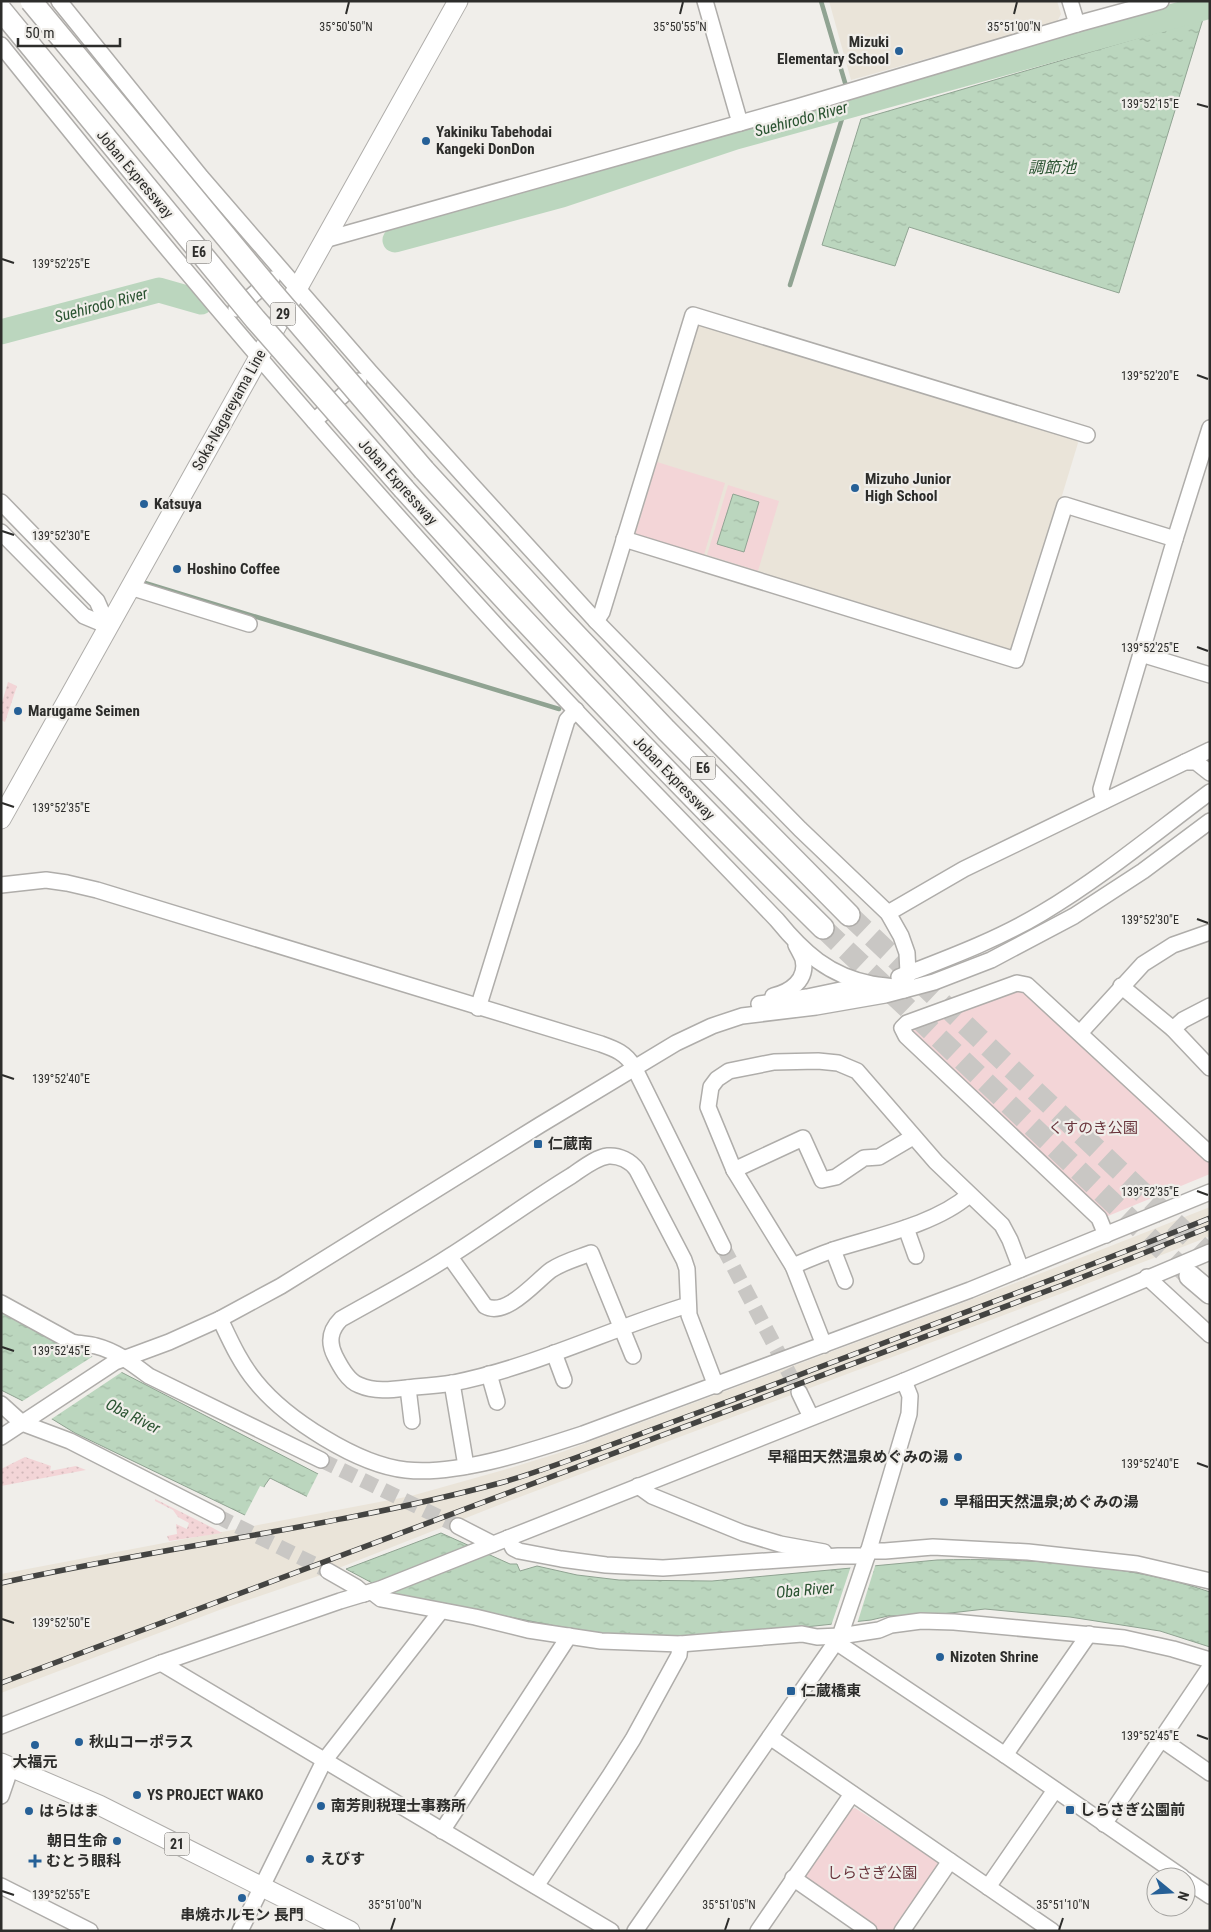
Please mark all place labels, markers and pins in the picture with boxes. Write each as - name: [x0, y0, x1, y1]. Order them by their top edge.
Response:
- place label: Mizuki Elementary School: [777, 33, 889, 68]
- marker: Mizuki Elementary School: [893, 45, 905, 57]
- place label: Yakiniku Tabehodai Kangeki DonDon: [436, 123, 552, 158]
- marker: Yakiniku Tabehodai Kangeki DonDon: [420, 135, 432, 147]
- place label: Mizuho Junior High School: [865, 470, 951, 505]
- marker: Mizuho Junior High School: [849, 482, 861, 494]
- place label: Katsuya: [154, 495, 202, 513]
- marker: Katsuya: [138, 498, 150, 510]
- place label: Hoshino Coffee: [187, 560, 280, 578]
- marker: Hoshino Coffee: [171, 563, 183, 575]
- place label: Marugame Seimen: [28, 702, 140, 720]
- marker: Marugame Seimen: [12, 705, 24, 717]
- place label: 仁蔵南: [548, 1135, 593, 1153]
- marker: 仁蔵南: [532, 1138, 544, 1150]
- place label: 早稲田天然温泉めぐみの湯: [768, 1448, 948, 1466]
- marker: 早稲田天然温泉めぐみの湯: [952, 1451, 964, 1463]
- place label: 早稲田天然温泉;めぐみの湯: [954, 1493, 1138, 1511]
- marker: 早稲田天然温泉;めぐみの湯: [938, 1496, 950, 1508]
- place label: Nizoten Shrine: [950, 1648, 1039, 1666]
- marker: Nizoten Shrine: [934, 1651, 946, 1663]
- place label: 仁蔵橋東: [801, 1682, 861, 1700]
- marker: 仁蔵橋東: [785, 1685, 797, 1697]
- place label: 秋山コーポラス: [89, 1733, 194, 1751]
- marker: 秋山コーポラス: [73, 1736, 85, 1748]
- marker: 大福元: [29, 1739, 41, 1751]
- place label: 大福元: [12, 1753, 58, 1771]
- place label: YS PROJECT WAKO: [147, 1786, 264, 1804]
- marker: YS PROJECT WAKO: [131, 1789, 143, 1801]
- place label: 南芳則税理士事務所: [331, 1797, 466, 1815]
- marker: 南芳則税理士事務所: [315, 1800, 327, 1812]
- place label: しらさぎ公園前: [1080, 1801, 1185, 1819]
- place label: はらはま: [39, 1802, 99, 1820]
- marker: しらさぎ公園前: [1064, 1804, 1076, 1816]
- marker: はらはま: [23, 1805, 35, 1817]
- place label: 朝日生命: [47, 1832, 108, 1850]
- marker: 朝日生命: [111, 1835, 123, 1847]
- place label: えびす: [320, 1850, 365, 1868]
- place label: むとう眼科: [46, 1852, 121, 1870]
- marker: えびす: [304, 1853, 316, 1865]
- marker: むとう眼科: [28, 1854, 42, 1868]
- marker: 串焼ホルモン 長門: [236, 1892, 248, 1904]
- place label: 串焼ホルモン 長門: [180, 1906, 304, 1924]

